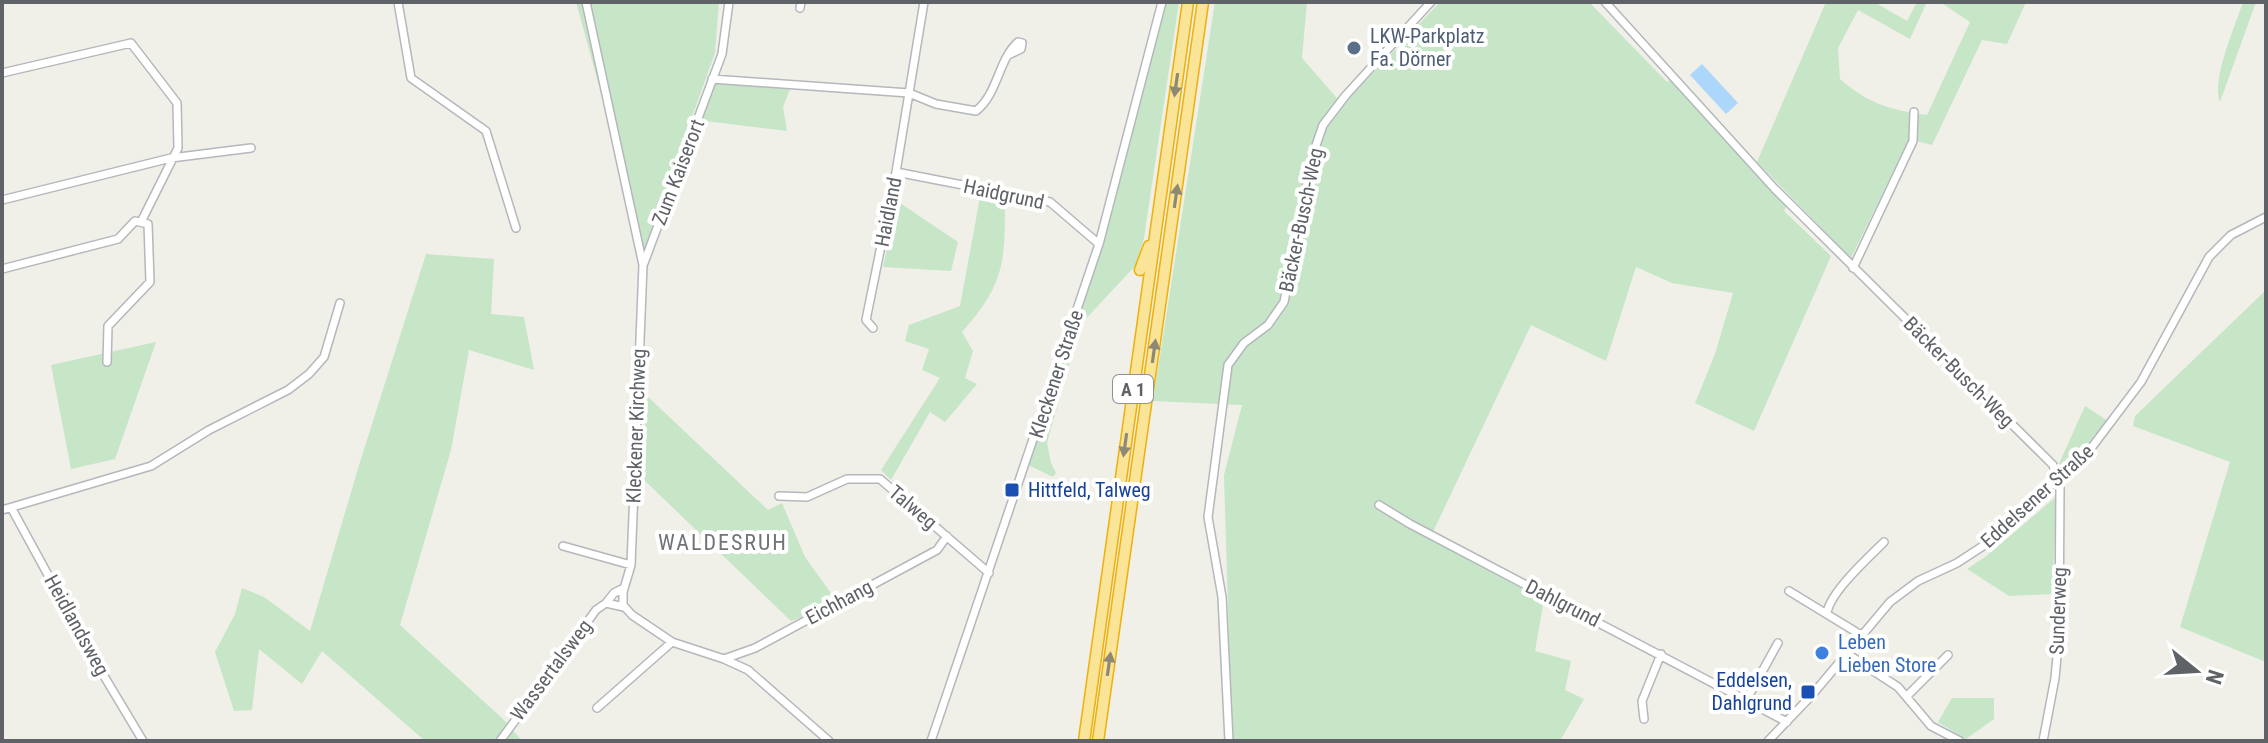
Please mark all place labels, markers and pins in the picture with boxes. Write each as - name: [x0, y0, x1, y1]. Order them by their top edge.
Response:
- place label: LKW-Parkplatz Fa. Dörner: [1370, 24, 1484, 71]
- marker: LKW-Parkplatz Fa. Dörner: [1345, 39, 1363, 57]
- place label: Hittfeld, Talweg: [1028, 478, 1151, 502]
- marker: Hittfeld, Talweg: [1003, 481, 1021, 499]
- place label: Leben Lieben Store: [1838, 630, 1936, 677]
- marker: Leben Lieben Store: [1813, 644, 1831, 662]
- place label: Eddelsen, Dahlgrund: [1712, 668, 1792, 715]
- marker: Eddelsen, Dahlgrund: [1799, 683, 1817, 701]

